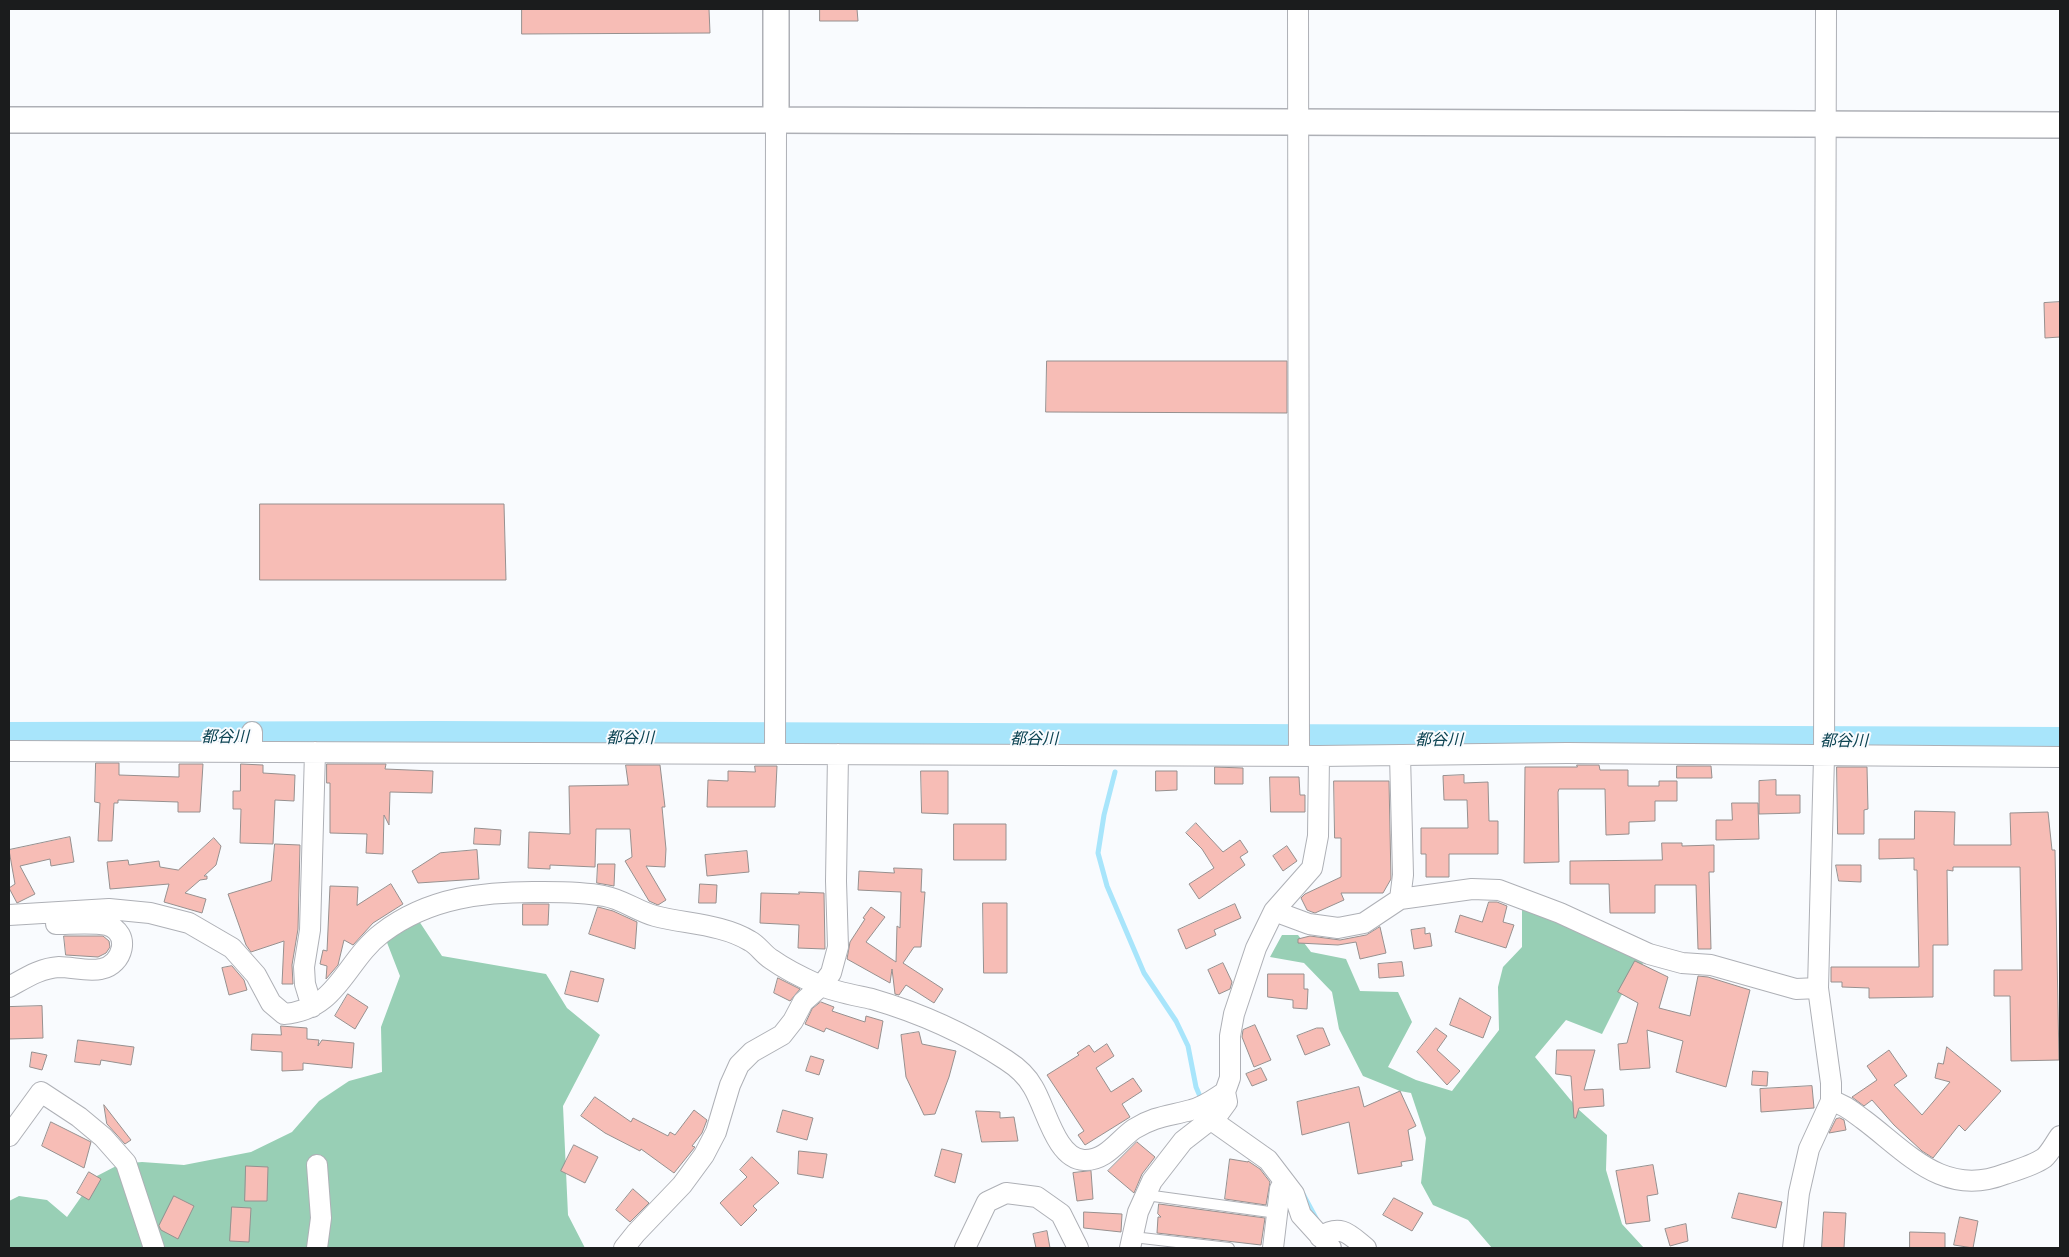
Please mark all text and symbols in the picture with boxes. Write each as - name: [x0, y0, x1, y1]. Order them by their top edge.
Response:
- water label: 都谷川: [201, 727, 249, 747]
- water label: 都谷川: [606, 728, 654, 748]
- water label: 都谷川: [1010, 729, 1058, 749]
- water label: 都谷川: [1415, 730, 1463, 750]
- water label: 都谷川: [1820, 731, 1868, 751]

